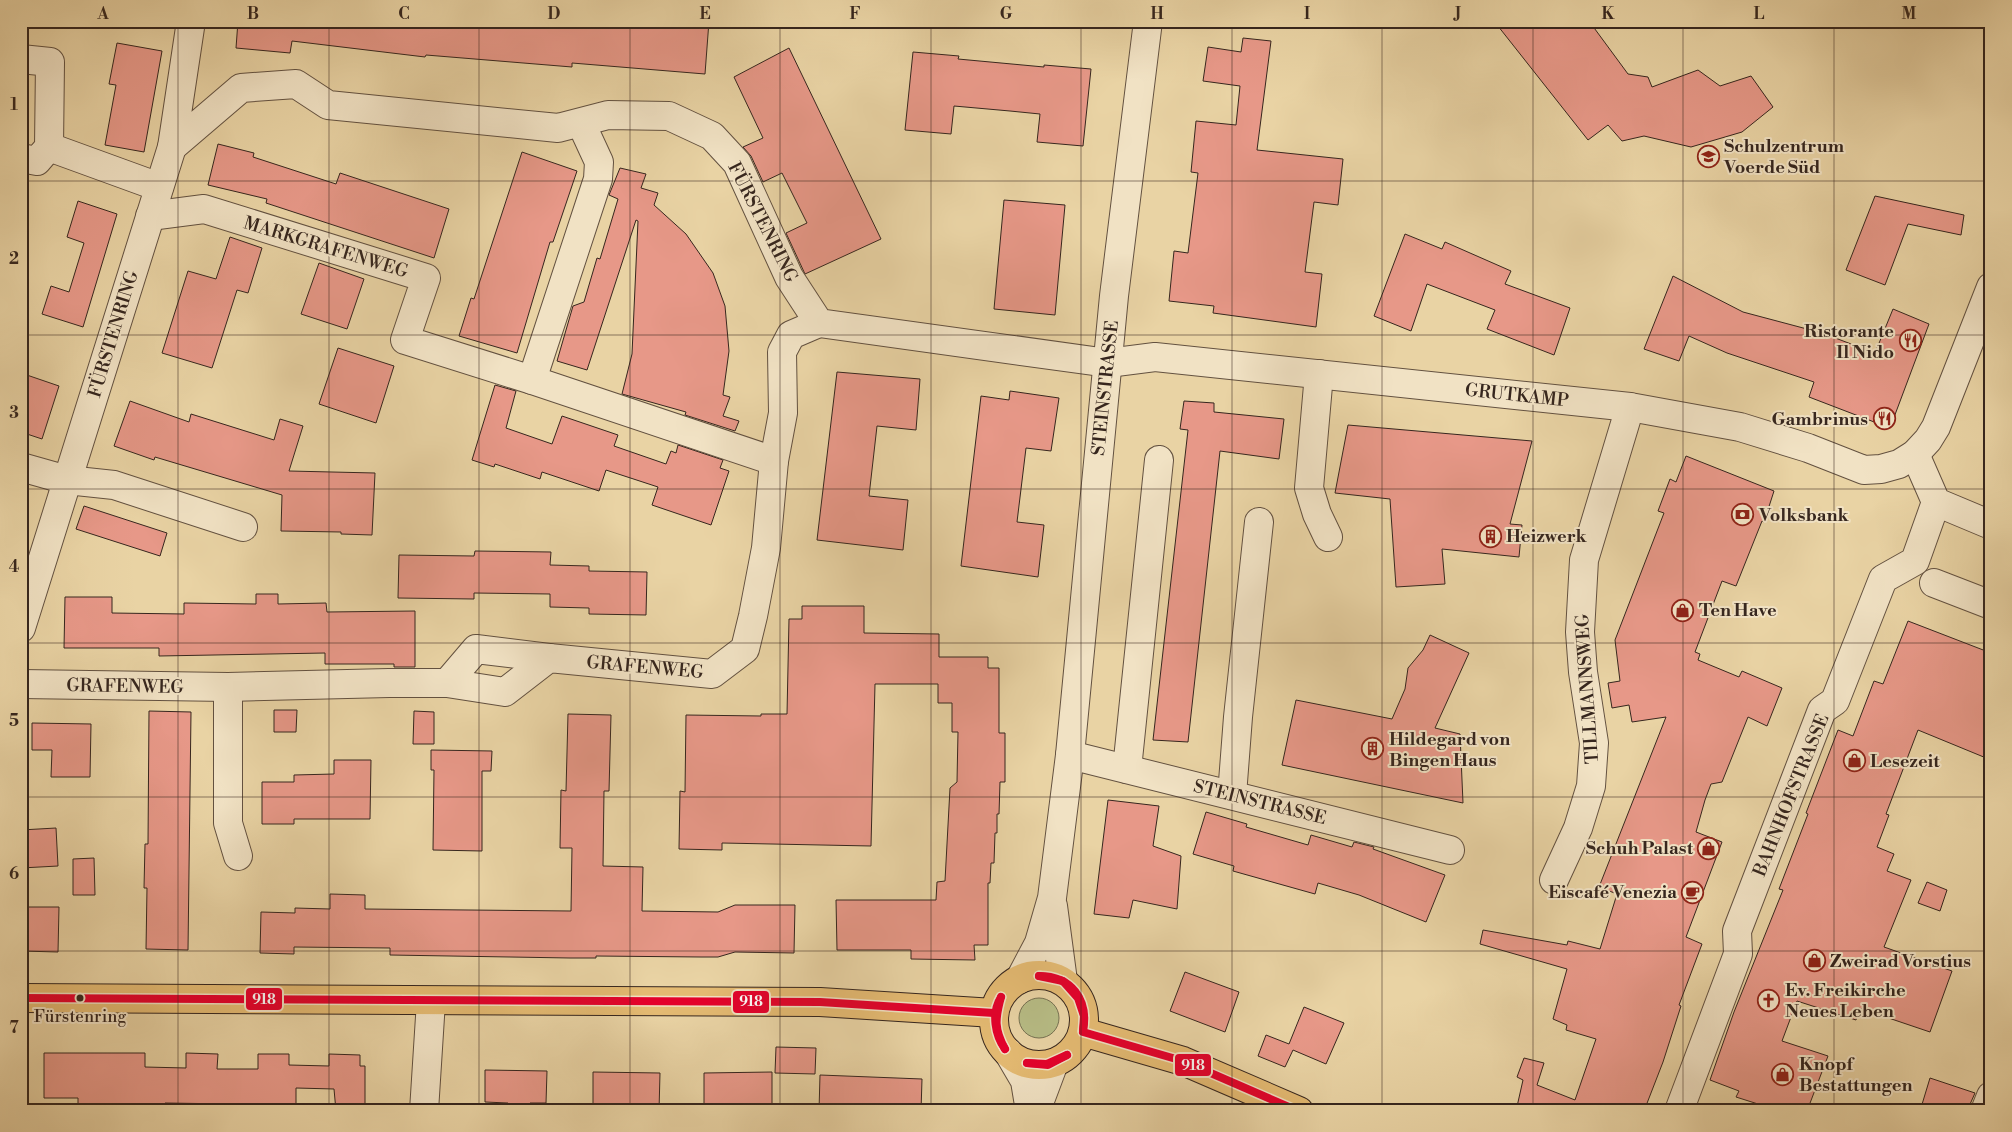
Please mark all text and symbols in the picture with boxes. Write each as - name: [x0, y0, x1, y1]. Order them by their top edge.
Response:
- text: A: [96, 4, 109, 24]
- text: B: [247, 4, 259, 24]
- text: C: [398, 4, 410, 24]
- text: D: [548, 4, 561, 24]
- text: E: [699, 4, 711, 24]
- text: F: [849, 4, 861, 24]
- text: G: [1000, 4, 1013, 24]
- text: H: [1150, 4, 1164, 24]
- text: I: [1304, 4, 1310, 24]
- text: J: [1453, 4, 1461, 24]
- text: K: [1602, 4, 1616, 24]
- text: L: [1754, 4, 1765, 24]
- text: M: [1902, 4, 1917, 24]
- text: 1: [10, 95, 18, 115]
- place label: Schulzentrum Voerde Süd: [1723, 135, 1845, 179]
- school or university icon: Schulzentrum Voerde Süd: [1696, 144, 1720, 168]
- street label: FÜRSTENRING: [722, 158, 803, 287]
- street label: MARKGRAFENWEG: [241, 212, 412, 284]
- text: 2: [9, 249, 19, 269]
- street label: FÜRSTENRING: [83, 267, 144, 401]
- street label: STEINSTRASSE: [1087, 319, 1124, 457]
- place label: Ristorante Il Nido: [1804, 320, 1894, 364]
- restaurant icon: Ristorante Il Nido: [1898, 329, 1922, 353]
- street label: GRUTKAMP: [1464, 379, 1570, 412]
- text: 3: [9, 403, 19, 423]
- restaurant icon: Gambrinus: [1872, 407, 1896, 431]
- place label: Gambrinus: [1771, 408, 1868, 431]
- bank icon: Volksbank: [1731, 503, 1755, 527]
- place label: Volksbank: [1758, 504, 1850, 527]
- building icon: Heizwerk: [1478, 524, 1502, 548]
- place label: Heizwerk: [1506, 525, 1587, 548]
- text: 4: [9, 557, 20, 577]
- shop icon: Ten Have: [1671, 598, 1695, 622]
- place label: Ten Have: [1699, 599, 1777, 622]
- street label: TILLMANNSWEG: [1571, 612, 1604, 765]
- street label: GRAFENWEG: [585, 651, 705, 684]
- street label: GRAFENWEG: [66, 674, 185, 699]
- text: 5: [9, 711, 19, 731]
- street label: BAHNHOFSTRASSE: [1748, 711, 1835, 881]
- place label: Hildegard von Bingen Haus: [1389, 728, 1510, 772]
- building icon: Hildegard von Bingen Haus: [1361, 737, 1385, 761]
- shop icon: Lesezeit: [1842, 749, 1866, 773]
- place label: Lesezeit: [1870, 750, 1940, 773]
- street label: STEINSTRASSE: [1191, 775, 1329, 830]
- shop icon: Schuh Palast: [1697, 836, 1721, 860]
- place label: Schuh Palast: [1586, 837, 1694, 860]
- text: 6: [9, 864, 19, 884]
- cafe icon: Eiscafé Venezia: [1681, 880, 1705, 904]
- place label: Eiscafé Venezia: [1548, 881, 1677, 904]
- shop icon: Zweirad Vorstius: [1802, 949, 1826, 973]
- place label: Zweirad Vorstius: [1830, 950, 1971, 973]
- place label: Ev. Freikirche Neues Leben: [1785, 979, 1906, 1023]
- line badge: 918: [245, 987, 283, 1011]
- church icon: Ev. Freikirche Neues Leben: [1757, 988, 1781, 1012]
- line badge: 918: [732, 990, 770, 1014]
- text: 918: [252, 991, 276, 1009]
- marker: Fürstenring: [75, 993, 85, 1003]
- text: 918: [739, 993, 763, 1011]
- place label: Fürstenring: [34, 1006, 126, 1028]
- text: 7: [9, 1018, 19, 1038]
- line badge: 918: [1174, 1053, 1212, 1077]
- place label: Knopf Bestattungen: [1799, 1053, 1912, 1097]
- text: 918: [1181, 1057, 1205, 1075]
- shop icon: Knopf Bestattungen: [1771, 1062, 1795, 1086]

